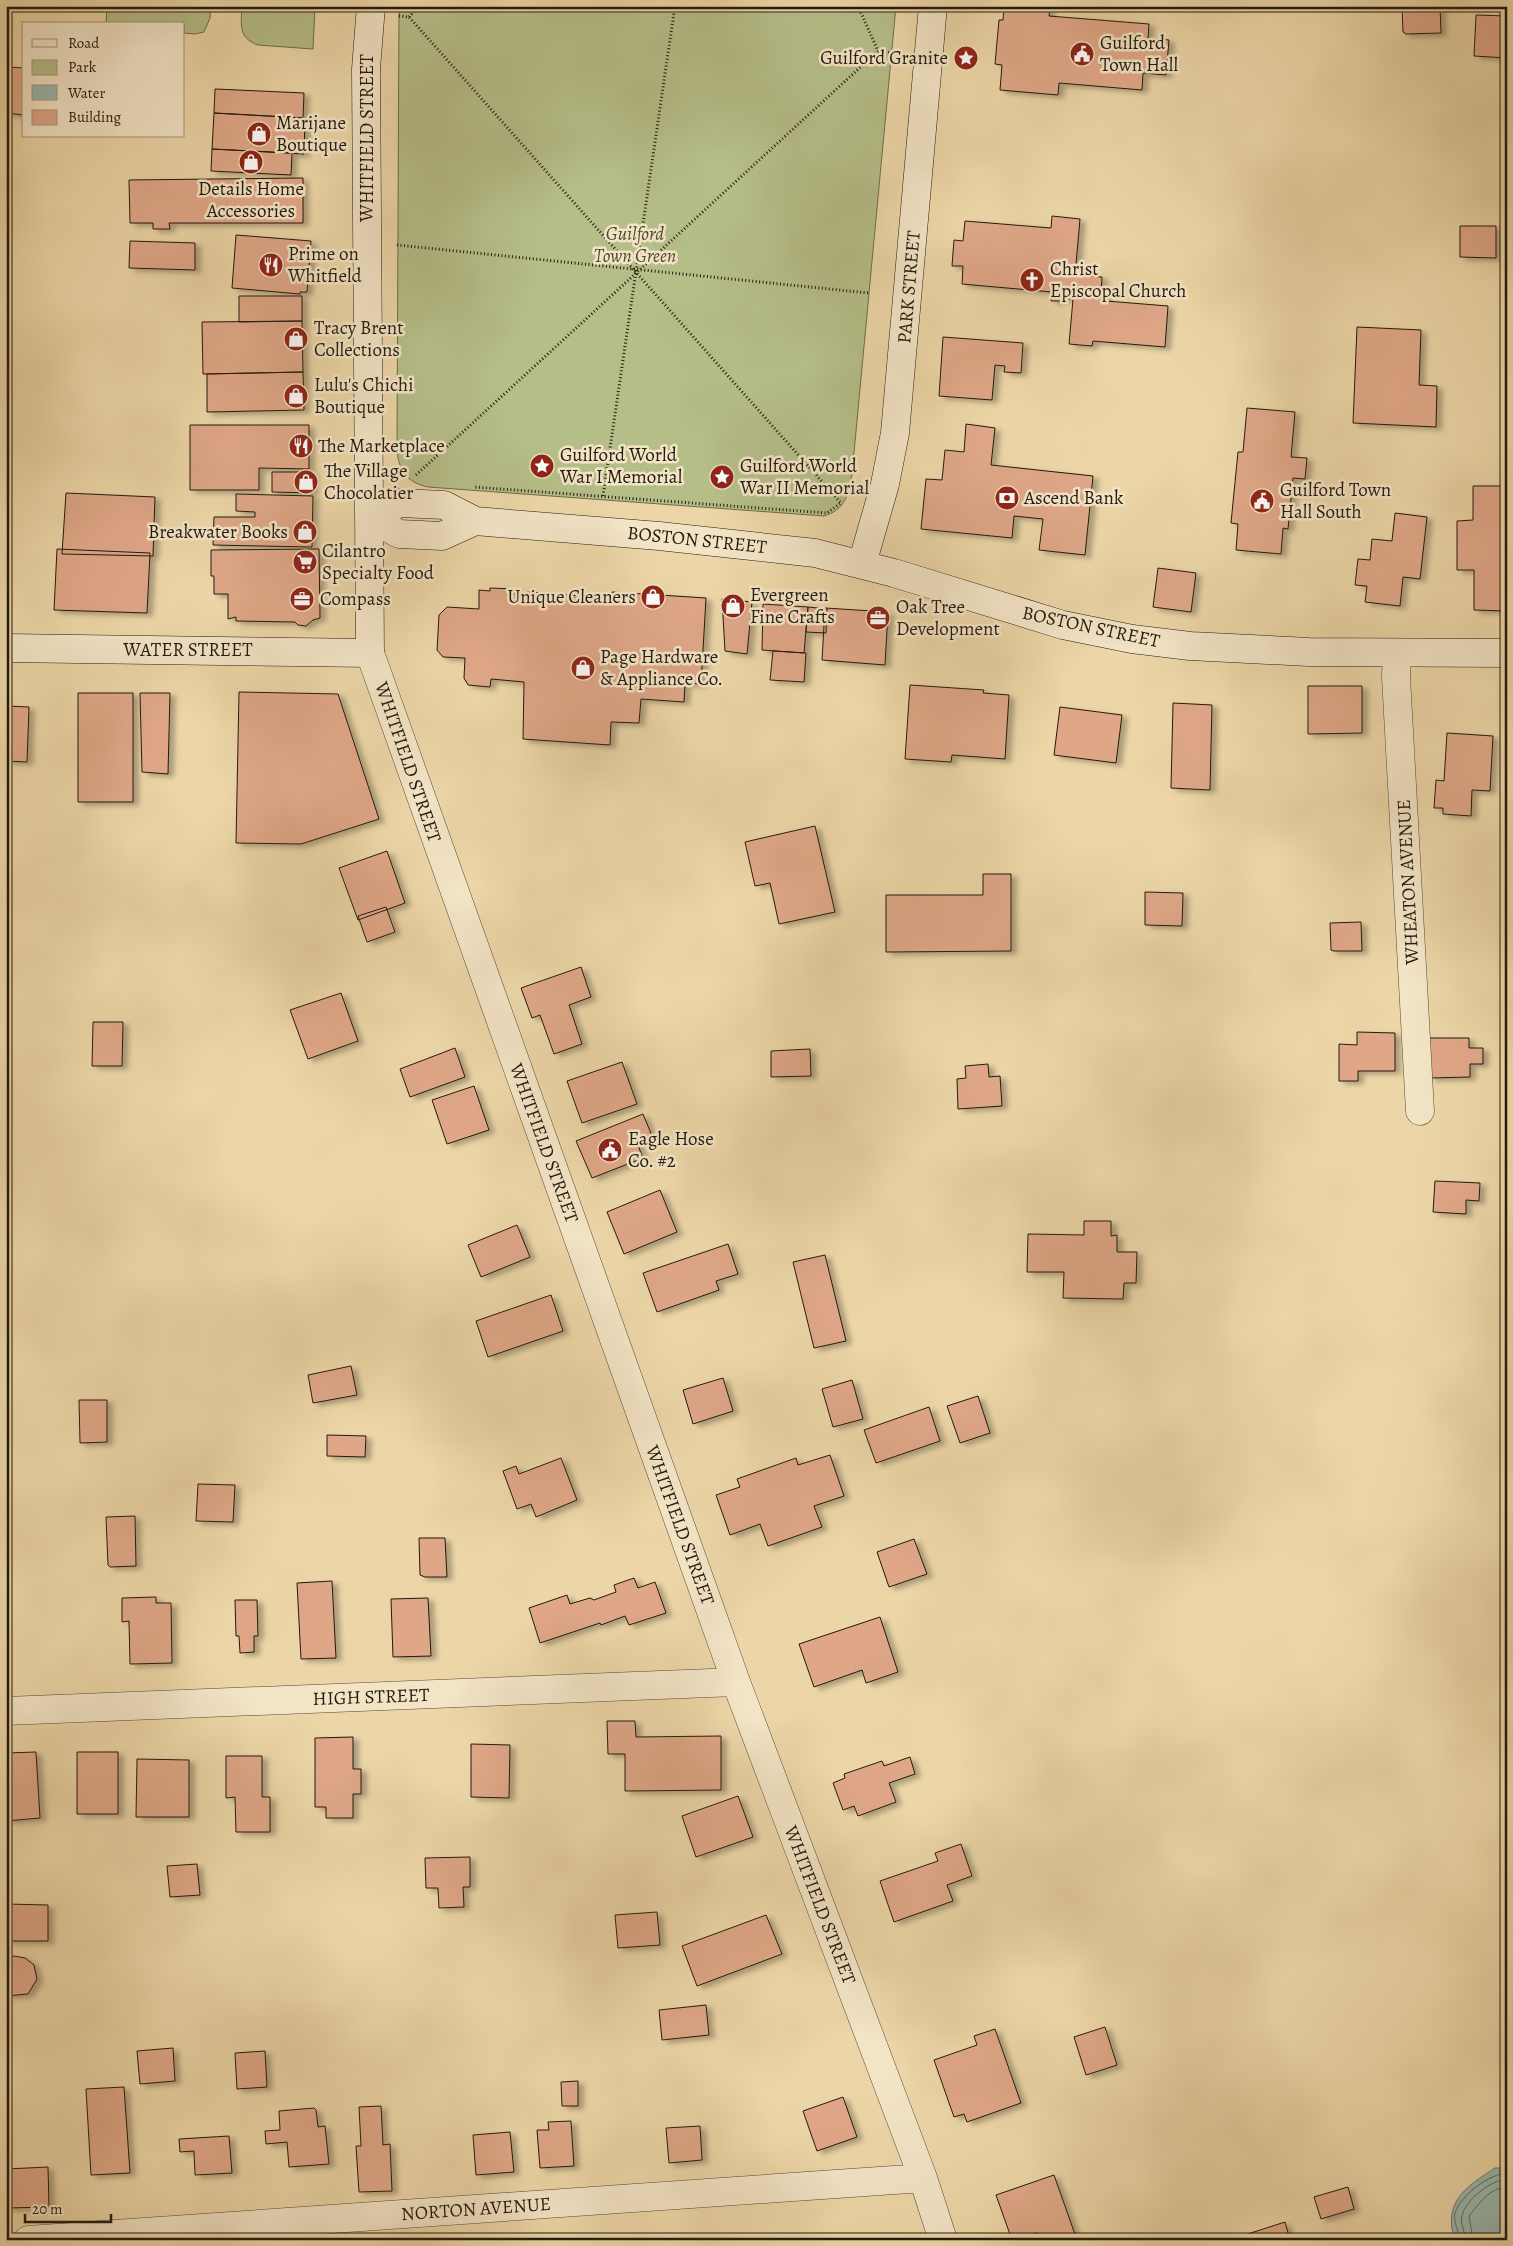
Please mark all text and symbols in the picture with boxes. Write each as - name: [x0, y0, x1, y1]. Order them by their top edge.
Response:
- legend: [22, 22, 185, 138]
- place label: Guilford Town Hall: [1100, 30, 1178, 78]
- text: Road: [68, 33, 100, 53]
- public building icon: Guilford Town Hall: [1069, 41, 1095, 67]
- place label: Guilford Granite: [820, 45, 948, 71]
- place icon: Guilford Granite: [953, 45, 979, 71]
- street label: WHITFIELD STREET: [354, 53, 380, 223]
- text: Park: [68, 57, 97, 77]
- text: Water: [67, 83, 105, 103]
- text: Building: [68, 107, 121, 127]
- place label: Marijane Boutique: [276, 110, 347, 158]
- shop icon: Marijane Boutique: [246, 121, 272, 147]
- shop icon: Details Home Accessories: [238, 149, 264, 175]
- place label: Details Home Accessories: [198, 176, 304, 224]
- park label: Guilford Town Green: [594, 221, 676, 269]
- street label: PARK STREET: [891, 229, 927, 345]
- place label: Prime on Whitfield: [287, 241, 363, 289]
- restaurant icon: Prime on Whitfield: [258, 252, 284, 278]
- place label: Christ Episcopal Church: [1050, 256, 1186, 304]
- church icon: Christ Episcopal Church: [1019, 267, 1045, 293]
- place label: Tracy Brent Collections: [314, 315, 403, 363]
- shop icon: Tracy Brent Collections: [283, 326, 309, 352]
- place label: Lulu's Chichi Boutique: [314, 372, 414, 420]
- shop icon: Lulu's Chichi Boutique: [283, 383, 309, 409]
- restaurant icon: The Marketplace: [288, 433, 314, 459]
- place label: The Marketplace: [318, 433, 445, 459]
- place label: Guilford World War I Memorial: [559, 442, 683, 490]
- place icon: Guilford World War I Memorial: [529, 453, 555, 479]
- place label: Guilford World War II Memorial: [739, 453, 870, 501]
- place label: The Village Chocolatier: [324, 458, 414, 506]
- place icon: Guilford World War II Memorial: [709, 464, 735, 490]
- shop icon: The Village Chocolatier: [293, 469, 319, 495]
- place label: Guilford Town Hall South: [1280, 477, 1391, 525]
- bank icon: Ascend Bank: [994, 485, 1020, 511]
- place label: Ascend Bank: [1023, 485, 1124, 511]
- public building icon: Guilford Town Hall South: [1249, 488, 1275, 514]
- place label: Breakwater Books: [148, 519, 288, 545]
- shop icon: Breakwater Books: [292, 519, 318, 545]
- street label: BOSTON STREET: [626, 520, 769, 560]
- place label: Cilantro Specialty Food: [322, 538, 435, 586]
- supermarket icon: Cilantro Specialty Food: [292, 549, 318, 575]
- place label: Evergreen Fine Crafts: [750, 582, 835, 630]
- place label: Unique Cleaners: [508, 584, 636, 610]
- shop icon: Unique Cleaners: [640, 584, 666, 610]
- office icon: Compass: [289, 586, 315, 612]
- place label: Compass: [320, 586, 391, 612]
- shop icon: Evergreen Fine Crafts: [720, 593, 746, 619]
- place label: Oak Tree Development: [896, 594, 1000, 642]
- street label: BOSTON STREET: [1020, 600, 1163, 654]
- office icon: Oak Tree Development: [865, 605, 891, 631]
- street label: WATER STREET: [122, 637, 253, 663]
- place label: Page Hardware & Appliance Co.: [600, 644, 723, 692]
- shop icon: Page Hardware & Appliance Co.: [570, 655, 596, 681]
- street label: WHITFIELD STREET: [368, 677, 448, 846]
- street label: WHEATON AVENUE: [1391, 799, 1425, 966]
- street label: WHITFIELD STREET: [503, 1059, 585, 1227]
- place label: Eagle Hose Co. #2: [628, 1126, 714, 1174]
- public building icon: Eagle Hose Co. #2: [597, 1137, 623, 1163]
- street label: WHITFIELD STREET: [639, 1441, 721, 1609]
- street label: HIGH STREET: [312, 1682, 430, 1712]
- street label: WHITFIELD STREET: [777, 1821, 862, 1989]
- scale bar: [25, 2191, 111, 2223]
- street label: NORTON AVENUE: [400, 2191, 552, 2227]
- text: 20 m: [32, 2199, 63, 2219]

